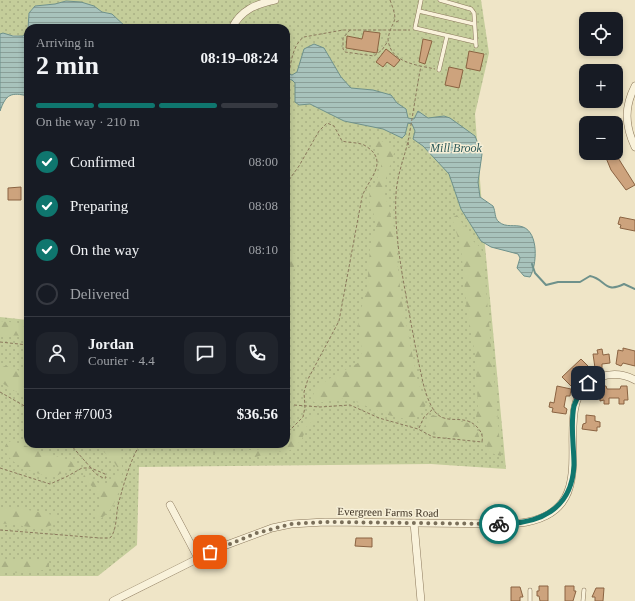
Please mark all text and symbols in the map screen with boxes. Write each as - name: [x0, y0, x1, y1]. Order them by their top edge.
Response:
- map controls: [579, 12, 623, 160]
- button: locate: [579, 12, 623, 56]
- text: Arriving in: [36, 35, 94, 50]
- text: 08:19–08:24: [201, 50, 278, 66]
- text: 2 min: [36, 51, 99, 80]
- button: +: [579, 64, 623, 108]
- text: On the way · 210 m: [36, 114, 140, 129]
- button: −: [579, 116, 623, 160]
- water label: Mill Brook: [429, 141, 483, 155]
- icon: check: [36, 151, 58, 173]
- text: Confirmed: [70, 154, 135, 170]
- text: 08:00: [248, 154, 278, 169]
- icon: check: [36, 195, 58, 217]
- text: Preparing: [70, 198, 128, 214]
- text: 08:08: [248, 198, 278, 213]
- icon: check: [36, 239, 58, 261]
- text: On the way: [70, 242, 139, 258]
- text: 08:10: [248, 242, 278, 257]
- text: Delivered: [70, 286, 129, 302]
- button: person: [36, 332, 78, 374]
- button: chat: [184, 332, 226, 374]
- button: phone: [236, 332, 278, 374]
- text: Jordan: [88, 336, 134, 352]
- text: Courier · 4.4: [88, 353, 155, 368]
- pin: [571, 366, 605, 400]
- icon: home: [577, 372, 599, 394]
- text: Order #7003: [36, 406, 112, 422]
- text: $36.56: [237, 406, 278, 422]
- courier: [479, 504, 519, 544]
- street label: Evergreen Farms Road: [337, 505, 439, 519]
- icon: bike: [488, 513, 510, 535]
- pin: [193, 535, 227, 569]
- icon: bag: [199, 541, 221, 563]

